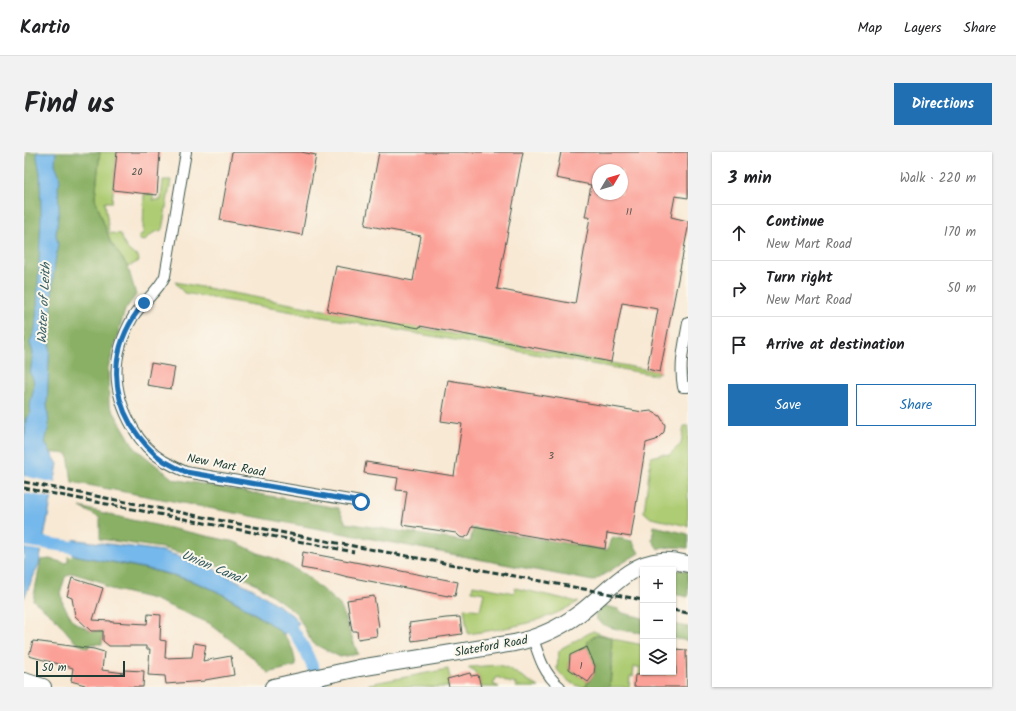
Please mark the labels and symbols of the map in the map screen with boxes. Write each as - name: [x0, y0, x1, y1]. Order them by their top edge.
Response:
- house number: 20: [132, 164, 142, 180]
- north arrow: [592, 164, 628, 200]
- house number: 11: [626, 204, 632, 220]
- water label: Water of Leith: [32, 261, 57, 344]
- route end: [135, 294, 153, 312]
- house number: 3: [548, 448, 554, 464]
- street label: New Mart Road: [185, 449, 267, 483]
- route start: [352, 493, 370, 511]
- water label: Union Canal: [178, 545, 249, 591]
- street label: Slateford Road: [453, 631, 530, 662]
- house number: 1: [579, 658, 583, 674]
- scale bar: [36, 659, 125, 678]

